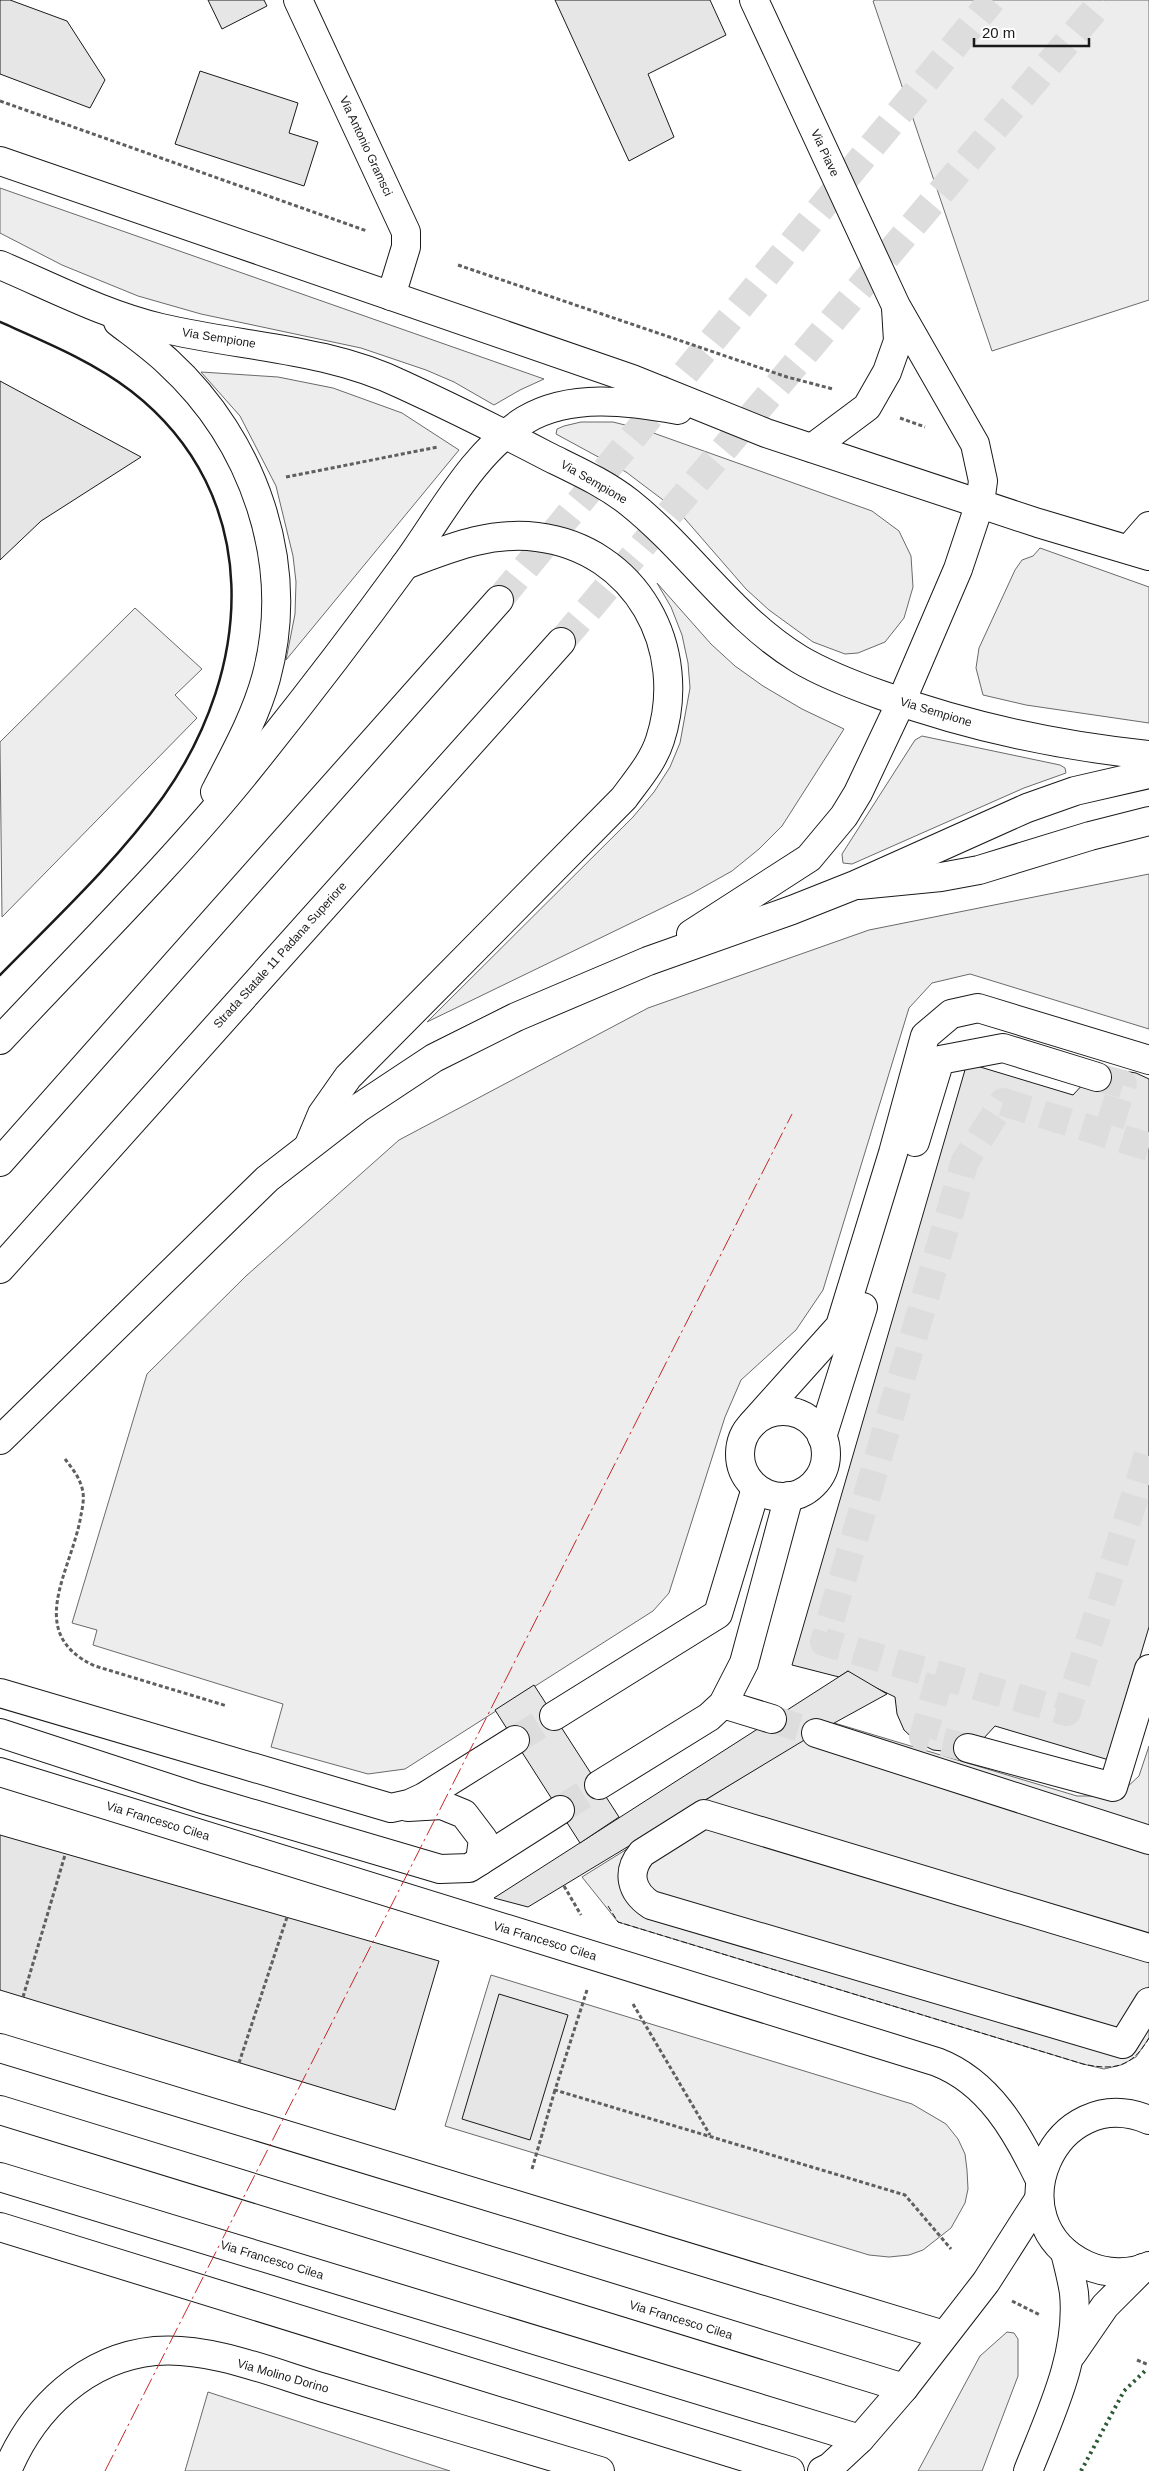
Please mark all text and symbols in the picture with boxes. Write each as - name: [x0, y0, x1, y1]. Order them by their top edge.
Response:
- scale bar: [974, 15, 1089, 47]
- text: 20 m: [982, 24, 1015, 41]
- street label: Via Antonio Gramsci: [337, 94, 395, 198]
- street label: Via Piave: [808, 127, 842, 179]
- street label: Via Sempione: [181, 325, 257, 351]
- street label: Via Sempione: [558, 457, 630, 507]
- street label: Via Sempione: [898, 694, 974, 730]
- street label: Strada Statale 11 Padana Superiore: [211, 879, 350, 1031]
- street label: Via Francesco Cilea: [105, 1799, 212, 1843]
- street label: Via Francesco Cilea: [492, 1919, 599, 1963]
- street label: Via Francesco Cilea: [219, 2238, 326, 2282]
- street label: Via Francesco Cilea: [628, 2298, 735, 2342]
- street label: Via Molino Dorino: [236, 2356, 331, 2396]

